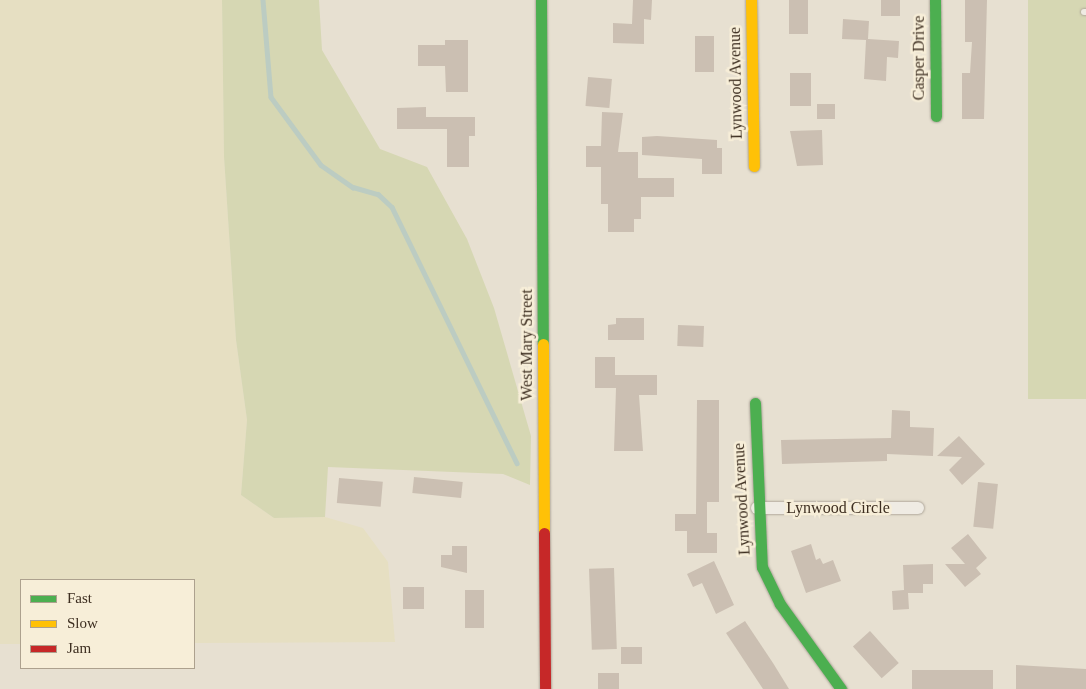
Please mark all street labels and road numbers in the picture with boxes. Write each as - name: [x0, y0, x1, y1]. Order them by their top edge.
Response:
- street label: Casper Drive: [909, 16, 929, 100]
- street label: Lynwood Avenue: [725, 26, 747, 140]
- street label: West Mary Street: [517, 289, 537, 401]
- street label: Lynwood Avenue: [729, 442, 755, 556]
- street label: Lynwood Circle: [786, 498, 890, 518]

